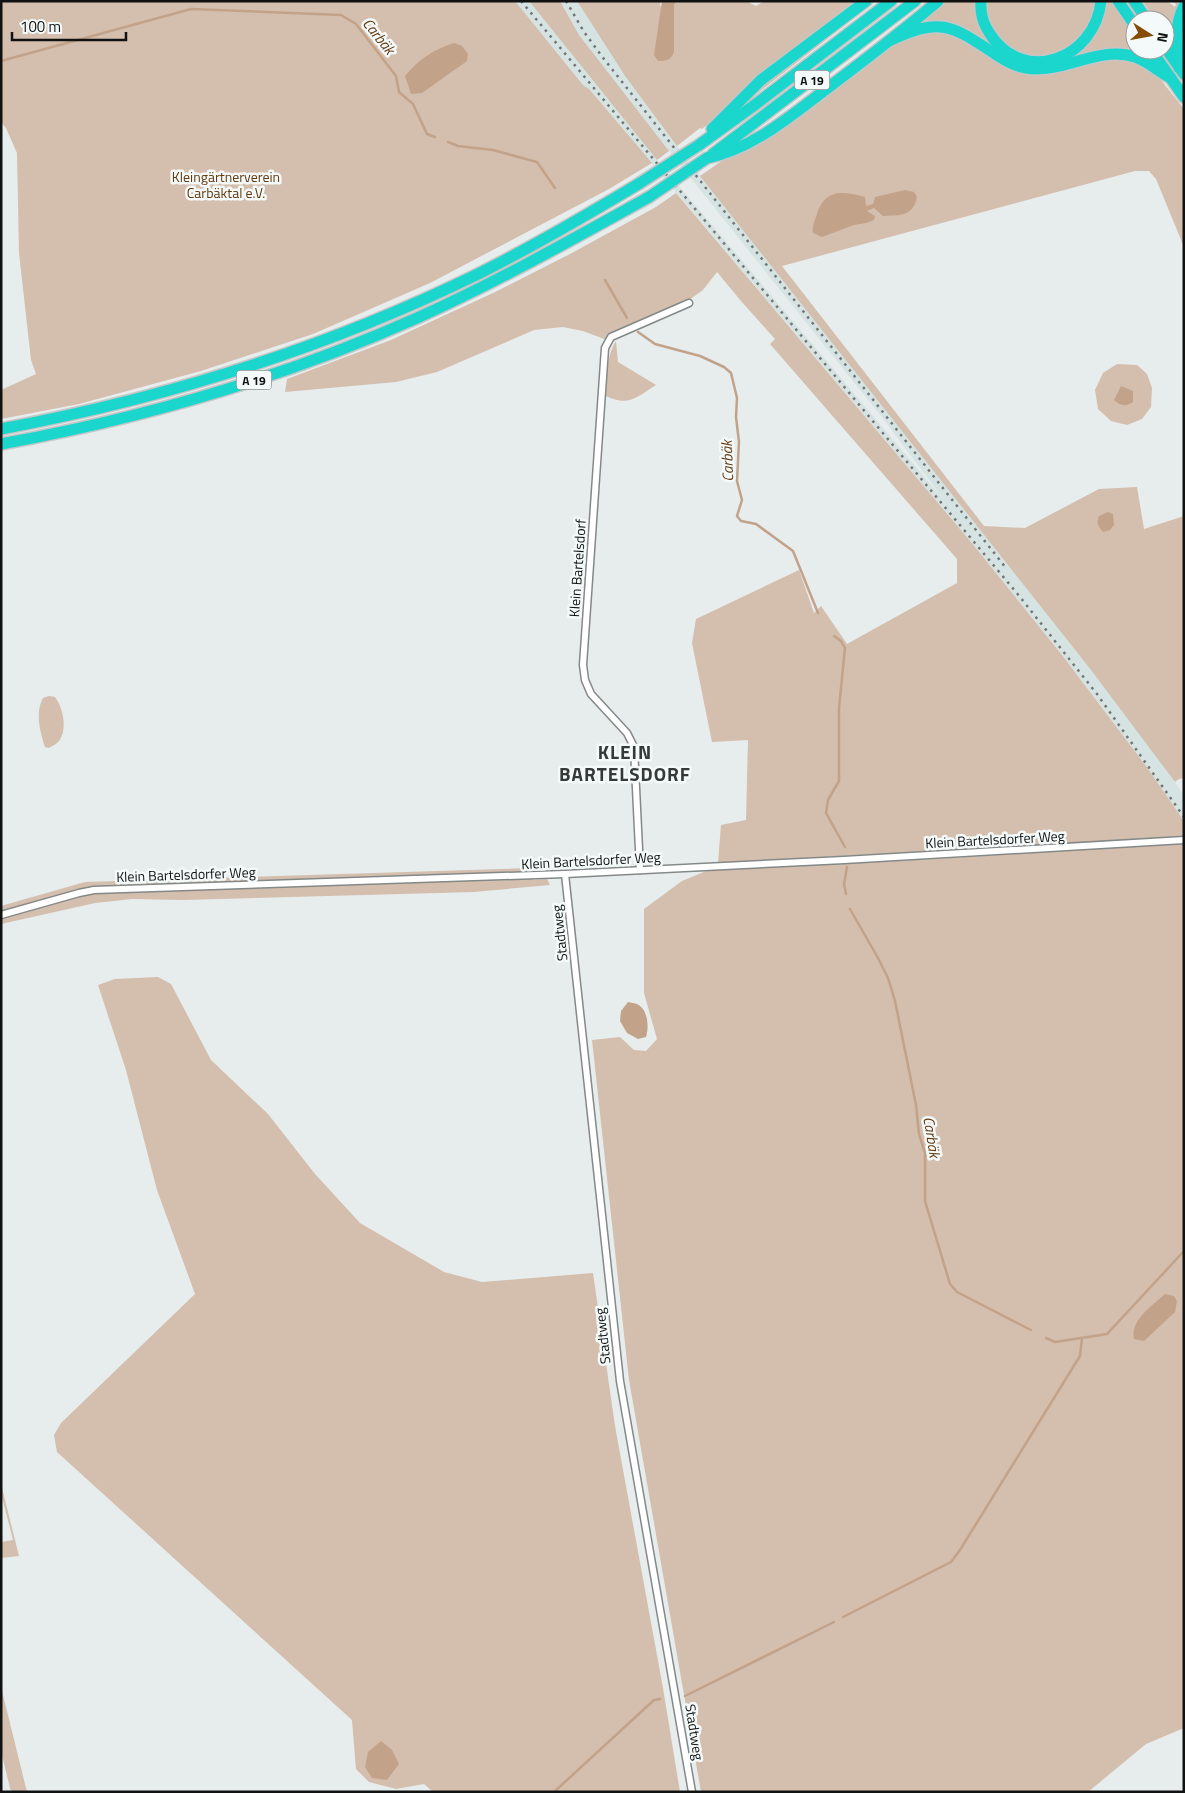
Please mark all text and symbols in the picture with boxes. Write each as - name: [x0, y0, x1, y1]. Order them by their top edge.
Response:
- scale bar: [12, 10, 126, 42]
- north arrow: [1125, 10, 1175, 60]
- water label: Carbäk: [357, 13, 402, 61]
- text: 100 m: [20, 15, 61, 38]
- text: N: [1152, 31, 1174, 44]
- road number: A 19: [794, 70, 830, 90]
- park label: Kleingärtnerverein Carbäktal e.V.: [172, 166, 280, 203]
- road number: A 19: [236, 370, 272, 390]
- water label: Carbäk: [715, 438, 739, 482]
- street label: Klein Bartelsdorf: [563, 518, 591, 618]
- district label: KLEIN BARTELSDORF: [559, 737, 691, 788]
- street label: Klein Bartelsdorfer Weg: [925, 825, 1065, 853]
- street label: Klein Bartelsdorfer Weg: [521, 846, 661, 874]
- street label: Klein Bartelsdorfer Weg: [116, 861, 256, 887]
- street label: Stadtweg: [546, 904, 572, 962]
- water label: Carbäk: [917, 1115, 947, 1161]
- street label: Stadtweg: [589, 1307, 615, 1365]
- street label: Stadtweg: [680, 1702, 710, 1762]

